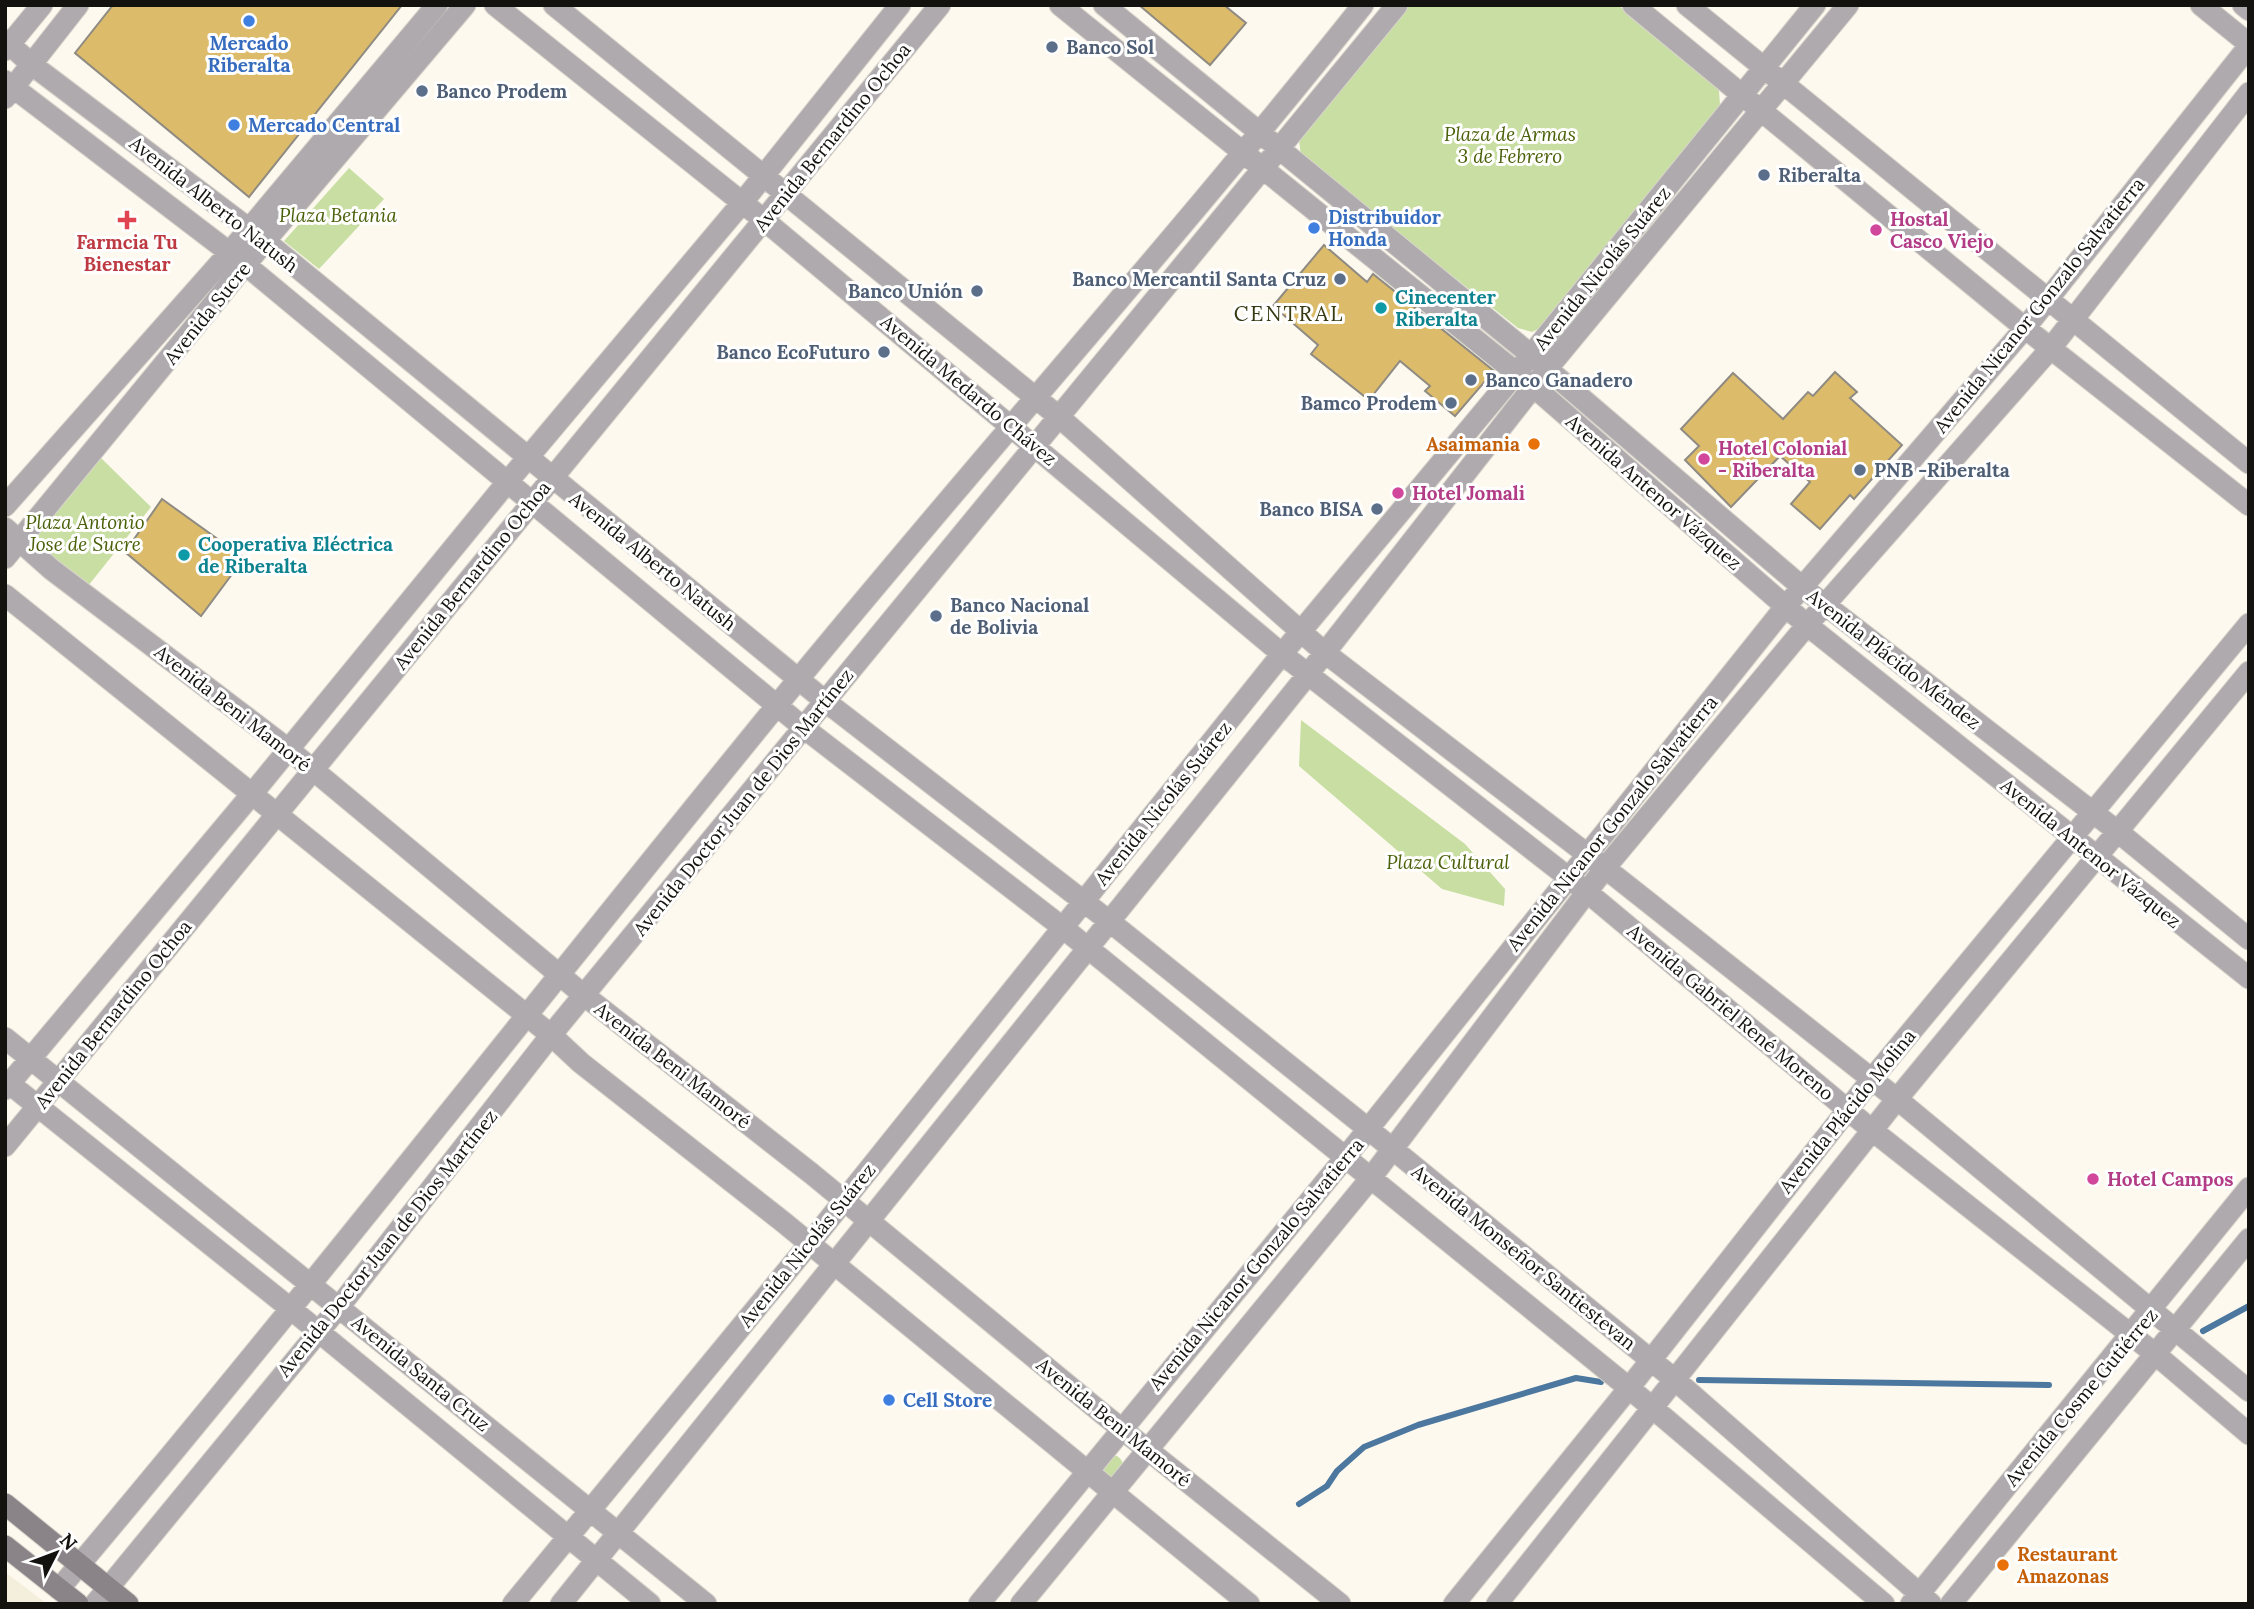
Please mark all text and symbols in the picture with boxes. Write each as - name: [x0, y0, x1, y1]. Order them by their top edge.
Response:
- marker: Mercado Riberalta: [241, 13, 257, 29]
- place label: Mercado Riberalta: [208, 31, 291, 77]
- place label: Banco Sol: [1066, 35, 1154, 59]
- street label: Avenida Bernardino Ochoa: [748, 38, 916, 237]
- marker: Banco Sol: [1044, 39, 1060, 55]
- place label: Banco Prodem: [436, 79, 568, 103]
- marker: Banco Prodem: [414, 83, 430, 99]
- place label: Mercado Central: [248, 113, 400, 137]
- marker: Mercado Central: [226, 117, 242, 133]
- park label: Plaza de Armas 3 de Febrero: [1444, 122, 1576, 168]
- street label: Avenida Alberto Natush: [124, 130, 303, 277]
- place label: Riberalta: [1778, 163, 1861, 187]
- marker: Riberalta: [1756, 167, 1772, 183]
- street label: Avenida Nicanor Gonzalo Salvatierra: [1928, 172, 2150, 438]
- street label: Avenida Nicolás Suárez: [1528, 181, 1676, 356]
- park label: Plaza Betania: [279, 203, 398, 227]
- place label: Distribuidor Honda: [1328, 205, 1441, 251]
- place label: Hostal Casco Viejo: [1890, 207, 1994, 253]
- marker: Farmcia Tu Bienestar: [119, 212, 135, 228]
- marker: Distribuidor Honda: [1306, 220, 1322, 236]
- marker: Hostal Casco Viejo: [1868, 222, 1884, 238]
- place label: Farmcia Tu Bienestar: [76, 230, 178, 276]
- street label: Avenida Sucre: [158, 257, 256, 370]
- place label: Banco Mercantil Santa Cruz: [1072, 267, 1326, 291]
- marker: Banco Mercantil Santa Cruz: [1332, 271, 1348, 287]
- place label: Banco Unión: [848, 279, 963, 303]
- marker: Banco Unión: [969, 283, 985, 299]
- place label: Cinecenter Riberalta: [1395, 285, 1496, 331]
- district label: CENTRAL: [1234, 300, 1344, 327]
- marker: Cinecenter Riberalta: [1373, 300, 1389, 316]
- street label: Avenida Medardo Chávez: [875, 309, 1062, 471]
- place label: Banco EcoFuturo: [716, 340, 870, 364]
- marker: Banco EcoFuturo: [876, 344, 892, 360]
- place label: Banco Ganadero: [1485, 368, 1633, 392]
- marker: Banco Ganadero: [1463, 372, 1479, 388]
- place label: Bamco Prodem: [1301, 391, 1438, 415]
- marker: Bamco Prodem: [1443, 395, 1459, 411]
- street label: Avenida Antenor Vázquez: [1561, 409, 1747, 575]
- place label: Asaimania: [1426, 432, 1520, 456]
- marker: Asaimania: [1526, 436, 1542, 452]
- place label: Hotel Colonial - Riberalta: [1718, 436, 1847, 482]
- marker: Hotel Colonial - Riberalta: [1696, 451, 1712, 467]
- place label: PNB -Riberalta: [1874, 458, 2010, 482]
- marker: PNB -Riberalta: [1852, 462, 1868, 478]
- street label: Avenida Bernardino Ochoa: [388, 476, 556, 675]
- place label: Hotel Jomali: [1412, 481, 1525, 505]
- marker: Hotel Jomali: [1390, 485, 1406, 501]
- street label: Avenida Alberto Natush: [564, 486, 741, 636]
- place label: Banco BISA: [1259, 497, 1363, 521]
- marker: Banco BISA: [1369, 501, 1385, 517]
- park label: Plaza Antonio Jose de Sucre: [25, 510, 145, 556]
- place label: Cooperativa Eléctrica de Riberalta: [198, 532, 393, 578]
- marker: Cooperativa Eléctrica de Riberalta: [176, 547, 192, 563]
- street label: Avenida Plácido Méndez: [1801, 583, 1986, 734]
- place label: Banco Nacional de Bolivia: [950, 593, 1089, 639]
- marker: Banco Nacional de Bolivia: [928, 608, 944, 624]
- street label: Avenida Beni Mamoré: [149, 639, 316, 777]
- street label: Avenida Doctor Juan de Dios Martínez: [627, 663, 858, 941]
- street label: Avenida Nicanor Gonzalo Salvatierra: [1501, 690, 1723, 956]
- street label: Avenida Nicolás Suárez: [1089, 716, 1237, 891]
- street label: Avenida Antenor Vázquez: [1995, 772, 2186, 933]
- park label: Plaza Cultural: [1386, 850, 1510, 874]
- street label: Avenida Bernardino Ochoa: [29, 915, 197, 1114]
- street label: Avenida Gabriel René Moreno: [1622, 918, 1839, 1105]
- street label: Avenida Beni Mamoré: [589, 996, 756, 1134]
- street label: Avenida Plácido Molina: [1773, 1024, 1921, 1199]
- street label: Avenida Doctor Juan de Dios Martínez: [271, 1104, 502, 1382]
- street label: Avenida Nicanor Gonzalo Salvatierra: [1143, 1133, 1369, 1396]
- street label: Avenida Nicolás Suárez: [733, 1158, 881, 1333]
- street label: Avenida Monseñor Santiestevan: [1406, 1159, 1641, 1355]
- place label: Hotel Campos: [2107, 1167, 2233, 1191]
- marker: Hotel Campos: [2085, 1171, 2101, 1187]
- street label: Avenida Cosme Gutiérrez: [1999, 1303, 2162, 1492]
- street label: Avenida Santa Cruz: [346, 1309, 495, 1436]
- street label: Avenida Beni Mamoré: [1031, 1352, 1196, 1492]
- place label: Cell Store: [903, 1388, 992, 1412]
- marker: Cell Store: [881, 1392, 897, 1408]
- north arrow: [21, 1518, 91, 1588]
- text: N: [55, 1528, 83, 1555]
- place label: Restaurant Amazonas: [2017, 1542, 2119, 1588]
- marker: Restaurant Amazonas: [1995, 1557, 2011, 1573]

